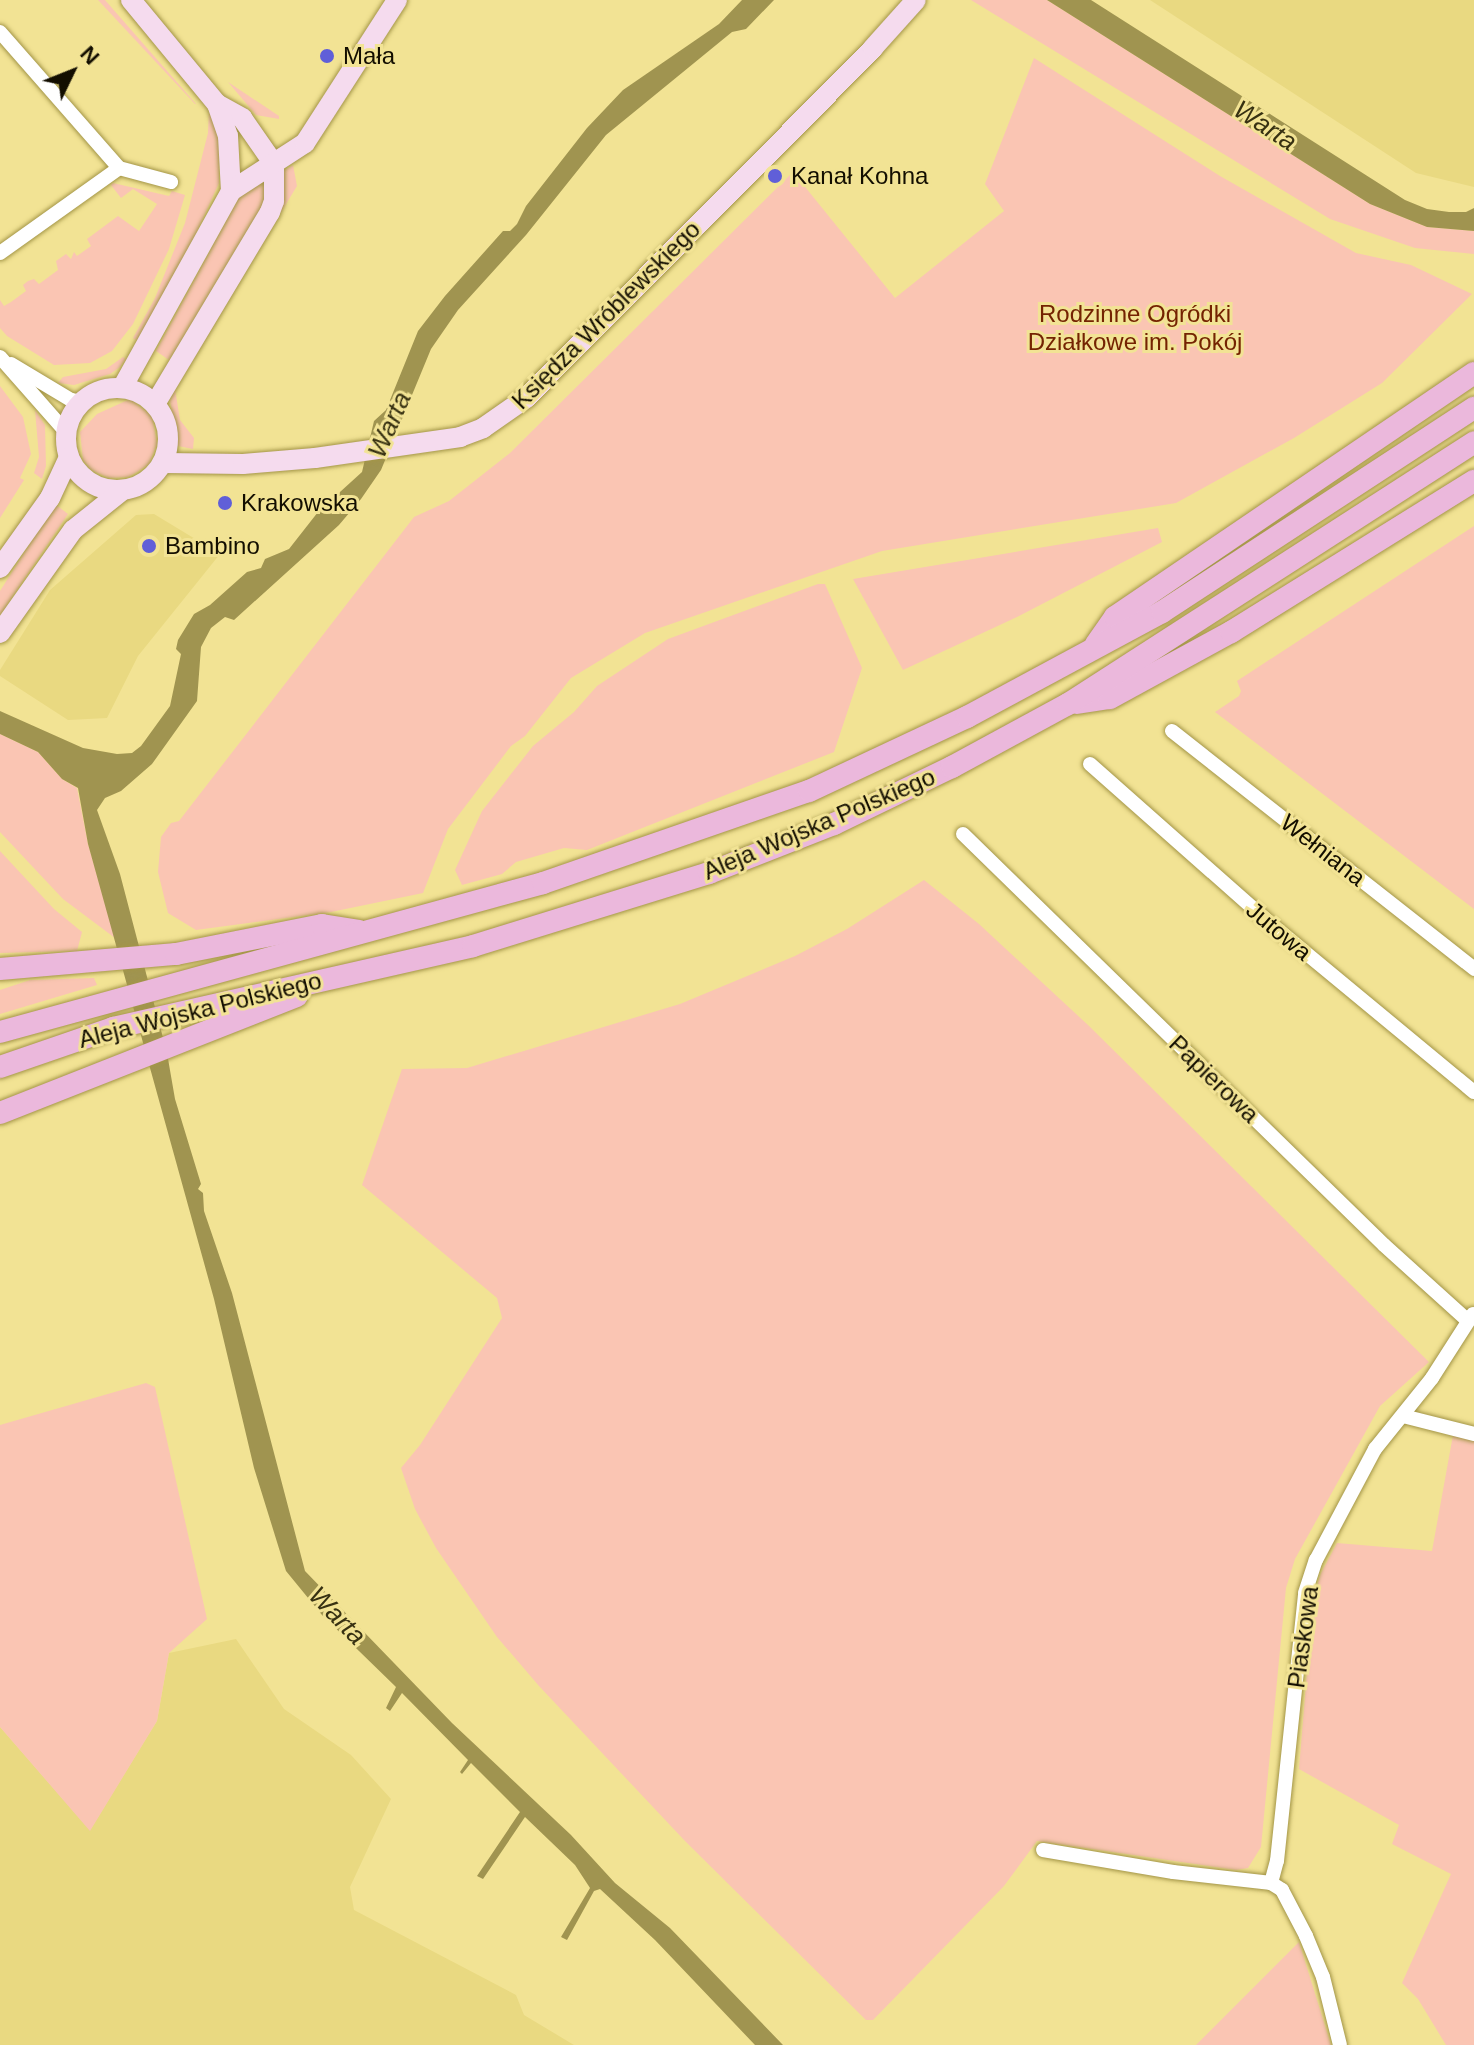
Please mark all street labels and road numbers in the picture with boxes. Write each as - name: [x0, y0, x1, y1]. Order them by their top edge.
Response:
- street label: Księdza Wróblewskiego: [506, 215, 706, 415]
- street label: Aleja Wojska Polskiego: [699, 762, 939, 886]
- street label: Wełniana: [1275, 808, 1371, 892]
- street label: Jutowa: [1241, 896, 1317, 966]
- street label: Aleja Wojska Polskiego: [76, 966, 324, 1054]
- street label: Papierowa: [1163, 1029, 1265, 1129]
- street label: Piaskowa: [1282, 1584, 1324, 1690]

